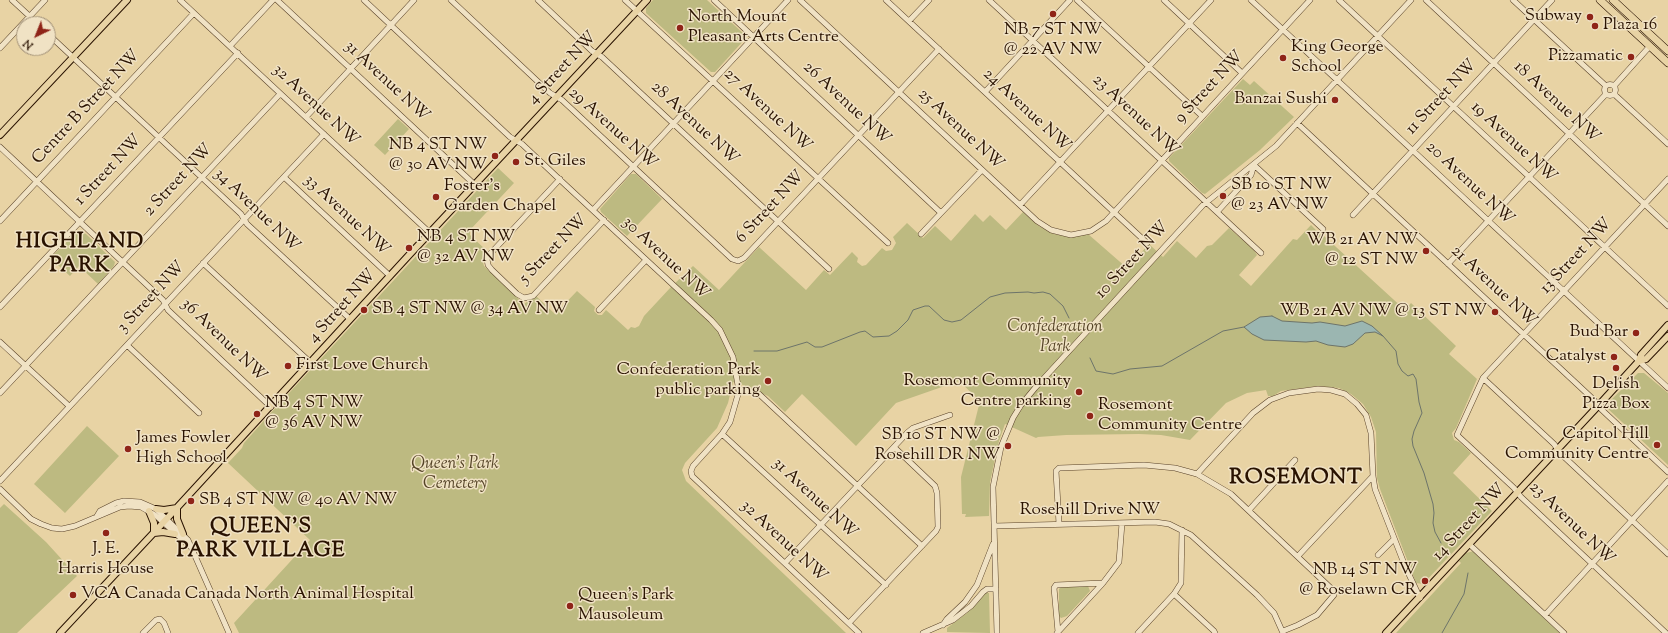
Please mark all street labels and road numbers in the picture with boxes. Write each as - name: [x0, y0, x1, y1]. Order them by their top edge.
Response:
- street label: 4 Street NW: [524, 28, 602, 110]
- street label: 31 Avenue NW: [339, 37, 433, 127]
- street label: Centre B Street NW: [29, 47, 145, 169]
- street label: 9 Street NW: [1171, 47, 1249, 129]
- street label: 11 Street NW: [1402, 56, 1482, 140]
- street label: 26 Avenue NW: [798, 58, 894, 150]
- street label: 18 Avenue NW: [1509, 58, 1603, 148]
- street label: 32 Avenue NW: [267, 61, 363, 151]
- street label: 27 Avenue NW: [719, 65, 815, 157]
- street label: 24 Avenue NW: [978, 65, 1074, 157]
- street label: 23 Avenue NW: [1087, 71, 1183, 161]
- street label: 28 Avenue NW: [646, 78, 742, 170]
- street label: 29 Avenue NW: [563, 84, 661, 174]
- street label: 25 Avenue NW: [913, 85, 1007, 175]
- street label: 19 Avenue NW: [1466, 98, 1560, 188]
- street label: 1 Street NW: [71, 131, 147, 211]
- street label: 20 Avenue NW: [1421, 138, 1517, 230]
- street label: 2 Street NW: [140, 141, 218, 221]
- street label: 34 Avenue NW: [209, 165, 303, 257]
- street label: 6 Street NW: [732, 167, 810, 249]
- street label: 33 Avenue NW: [299, 171, 393, 261]
- street label: 5 Street NW: [516, 211, 592, 289]
- street label: 30 Avenue NW: [617, 213, 713, 305]
- street label: 13 Street NW: [1537, 215, 1617, 299]
- street label: 10 Street NW: [1092, 218, 1174, 304]
- street label: 21 Avenue NW: [1446, 242, 1540, 332]
- street label: 3 Street NW: [114, 258, 190, 338]
- street label: 4 Street NW: [305, 266, 381, 348]
- street label: 36 Avenue NW: [176, 295, 270, 387]
- street label: 31 Avenue NW: [767, 454, 861, 544]
- street label: 23 Avenue NW: [1524, 478, 1618, 570]
- street label: 14 Street NW: [1429, 480, 1511, 566]
- street label: 32 Avenue NW: [735, 497, 831, 587]
- street label: Rosehill Drive NW: [1020, 501, 1160, 521]

